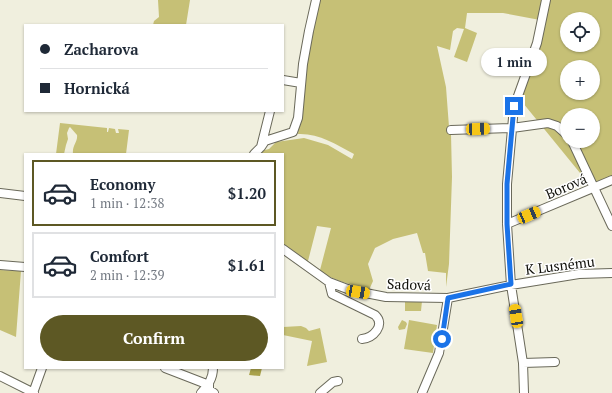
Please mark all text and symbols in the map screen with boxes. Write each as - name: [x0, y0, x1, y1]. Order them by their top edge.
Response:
- map controls: [560, 12, 600, 148]
- button: locate: [560, 12, 600, 52]
- text: Zacharova: [64, 39, 139, 59]
- callout: 1 min: [481, 48, 547, 76]
- text: 1 min: [496, 53, 532, 71]
- button: +: [560, 60, 600, 100]
- text: Hornická: [64, 78, 130, 98]
- route end: [505, 97, 523, 115]
- button: −: [560, 108, 600, 148]
- car: [466, 123, 490, 135]
- street label: Borová: [542, 169, 590, 203]
- text: Economy: [90, 174, 155, 194]
- icon: car: [42, 175, 78, 211]
- text: $1.20: [228, 183, 266, 203]
- text: 1 min · 12:38: [90, 194, 164, 212]
- car: [516, 205, 542, 225]
- text: Comfort: [90, 246, 149, 266]
- icon: car: [42, 247, 78, 283]
- street label: K Lusnému: [524, 251, 596, 279]
- text: $1.61: [228, 255, 266, 275]
- text: 2 min · 12:39: [90, 266, 164, 284]
- street label: Sadová: [387, 274, 431, 294]
- car: [345, 284, 371, 300]
- car: [508, 303, 524, 329]
- button: Confirm: [40, 315, 268, 361]
- route start: [433, 330, 451, 348]

